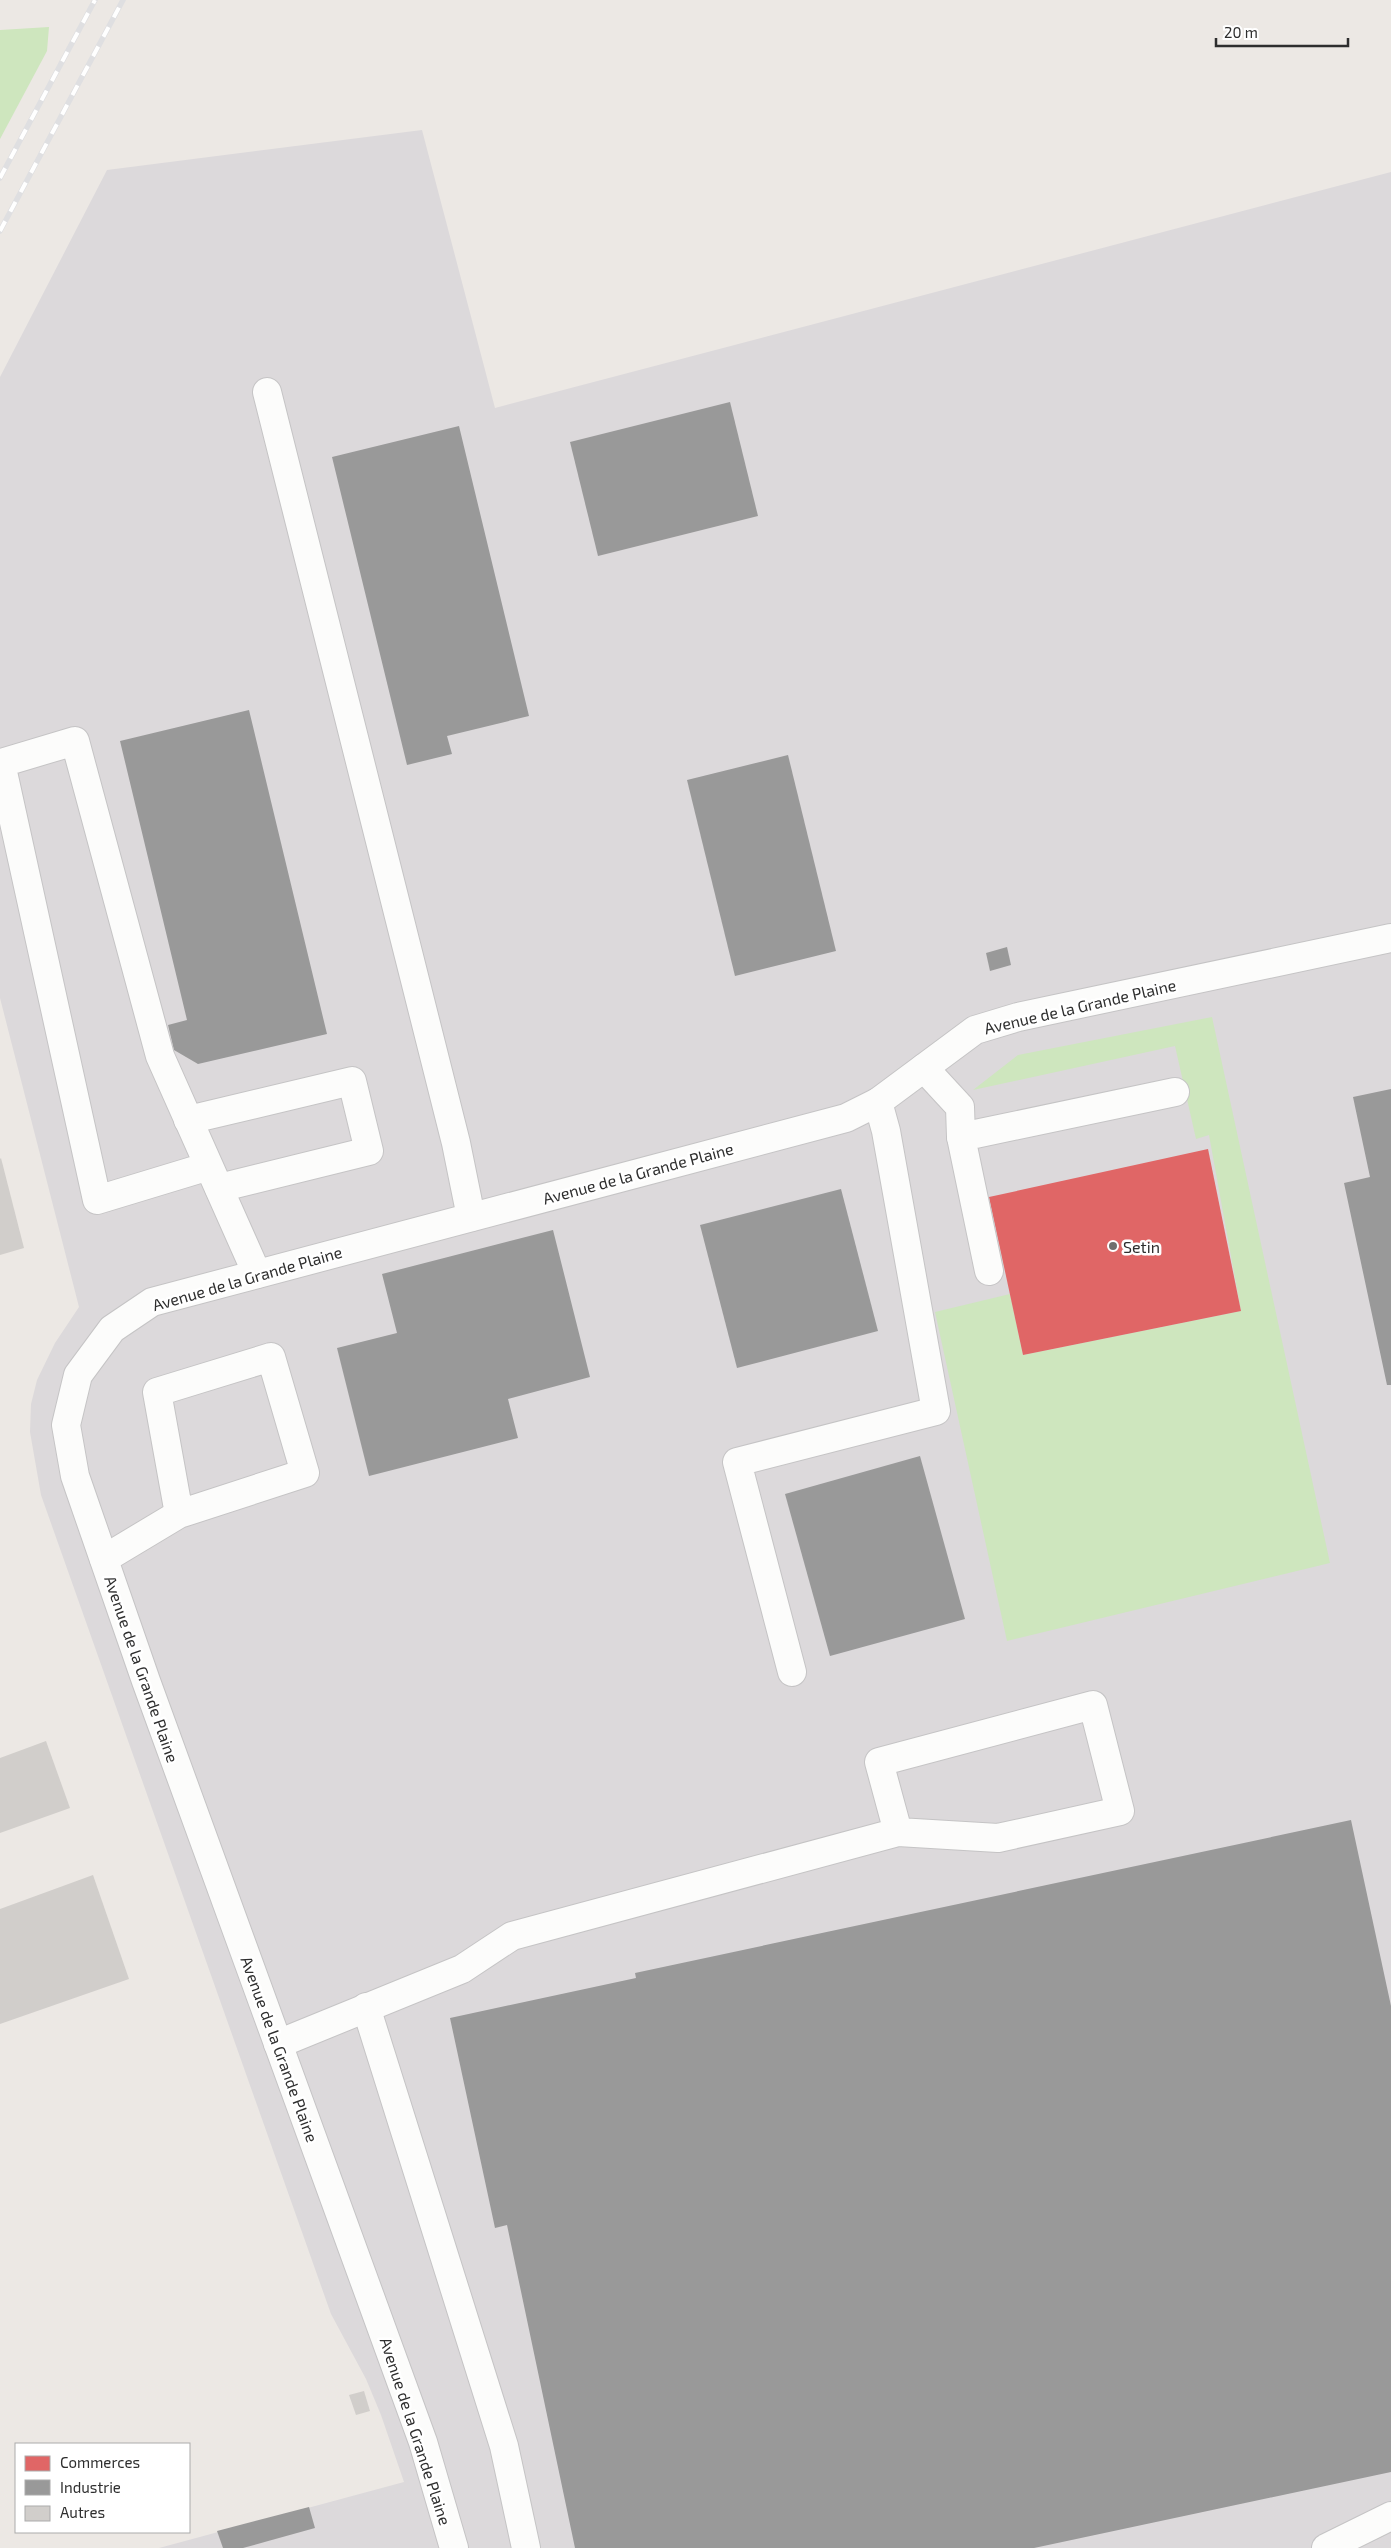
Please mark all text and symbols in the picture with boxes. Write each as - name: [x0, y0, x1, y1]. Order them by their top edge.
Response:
- scale bar: [1216, 15, 1348, 47]
- text: 20 m: [1224, 23, 1258, 41]
- street label: Avenue de la Grande Plaine: [982, 975, 1178, 1037]
- street label: Avenue de la Grande Plaine: [541, 1138, 735, 1208]
- place label: Setin: [1123, 1237, 1160, 1256]
- marker: Setin: [1107, 1240, 1119, 1252]
- street label: Avenue de la Grande Plaine: [150, 1242, 344, 1314]
- street label: Avenue de la Grande Plaine: [101, 1573, 183, 1765]
- street label: Avenue de la Grande Plaine: [237, 1954, 323, 2144]
- street label: Avenue de la Grande Plaine: [377, 2335, 455, 2527]
- legend: [15, 2443, 190, 2533]
- text: Commerces: [60, 2453, 140, 2471]
- text: Industrie: [60, 2478, 121, 2496]
- text: Autres: [60, 2503, 105, 2521]

